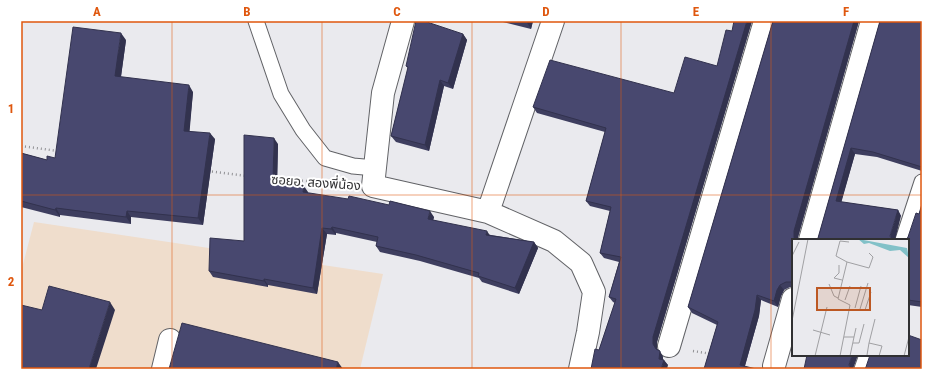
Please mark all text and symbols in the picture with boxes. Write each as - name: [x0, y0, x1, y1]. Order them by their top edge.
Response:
- text: A: [93, 4, 101, 19]
- text: B: [243, 4, 251, 19]
- text: C: [393, 4, 401, 19]
- text: D: [542, 4, 550, 19]
- text: E: [693, 4, 700, 19]
- text: F: [843, 4, 849, 19]
- text: 1: [8, 101, 14, 116]
- street label: ซอยอ. สองพี่น้อง: [271, 170, 361, 193]
- inset map: [792, 239, 909, 356]
- text: 2: [8, 274, 15, 289]

